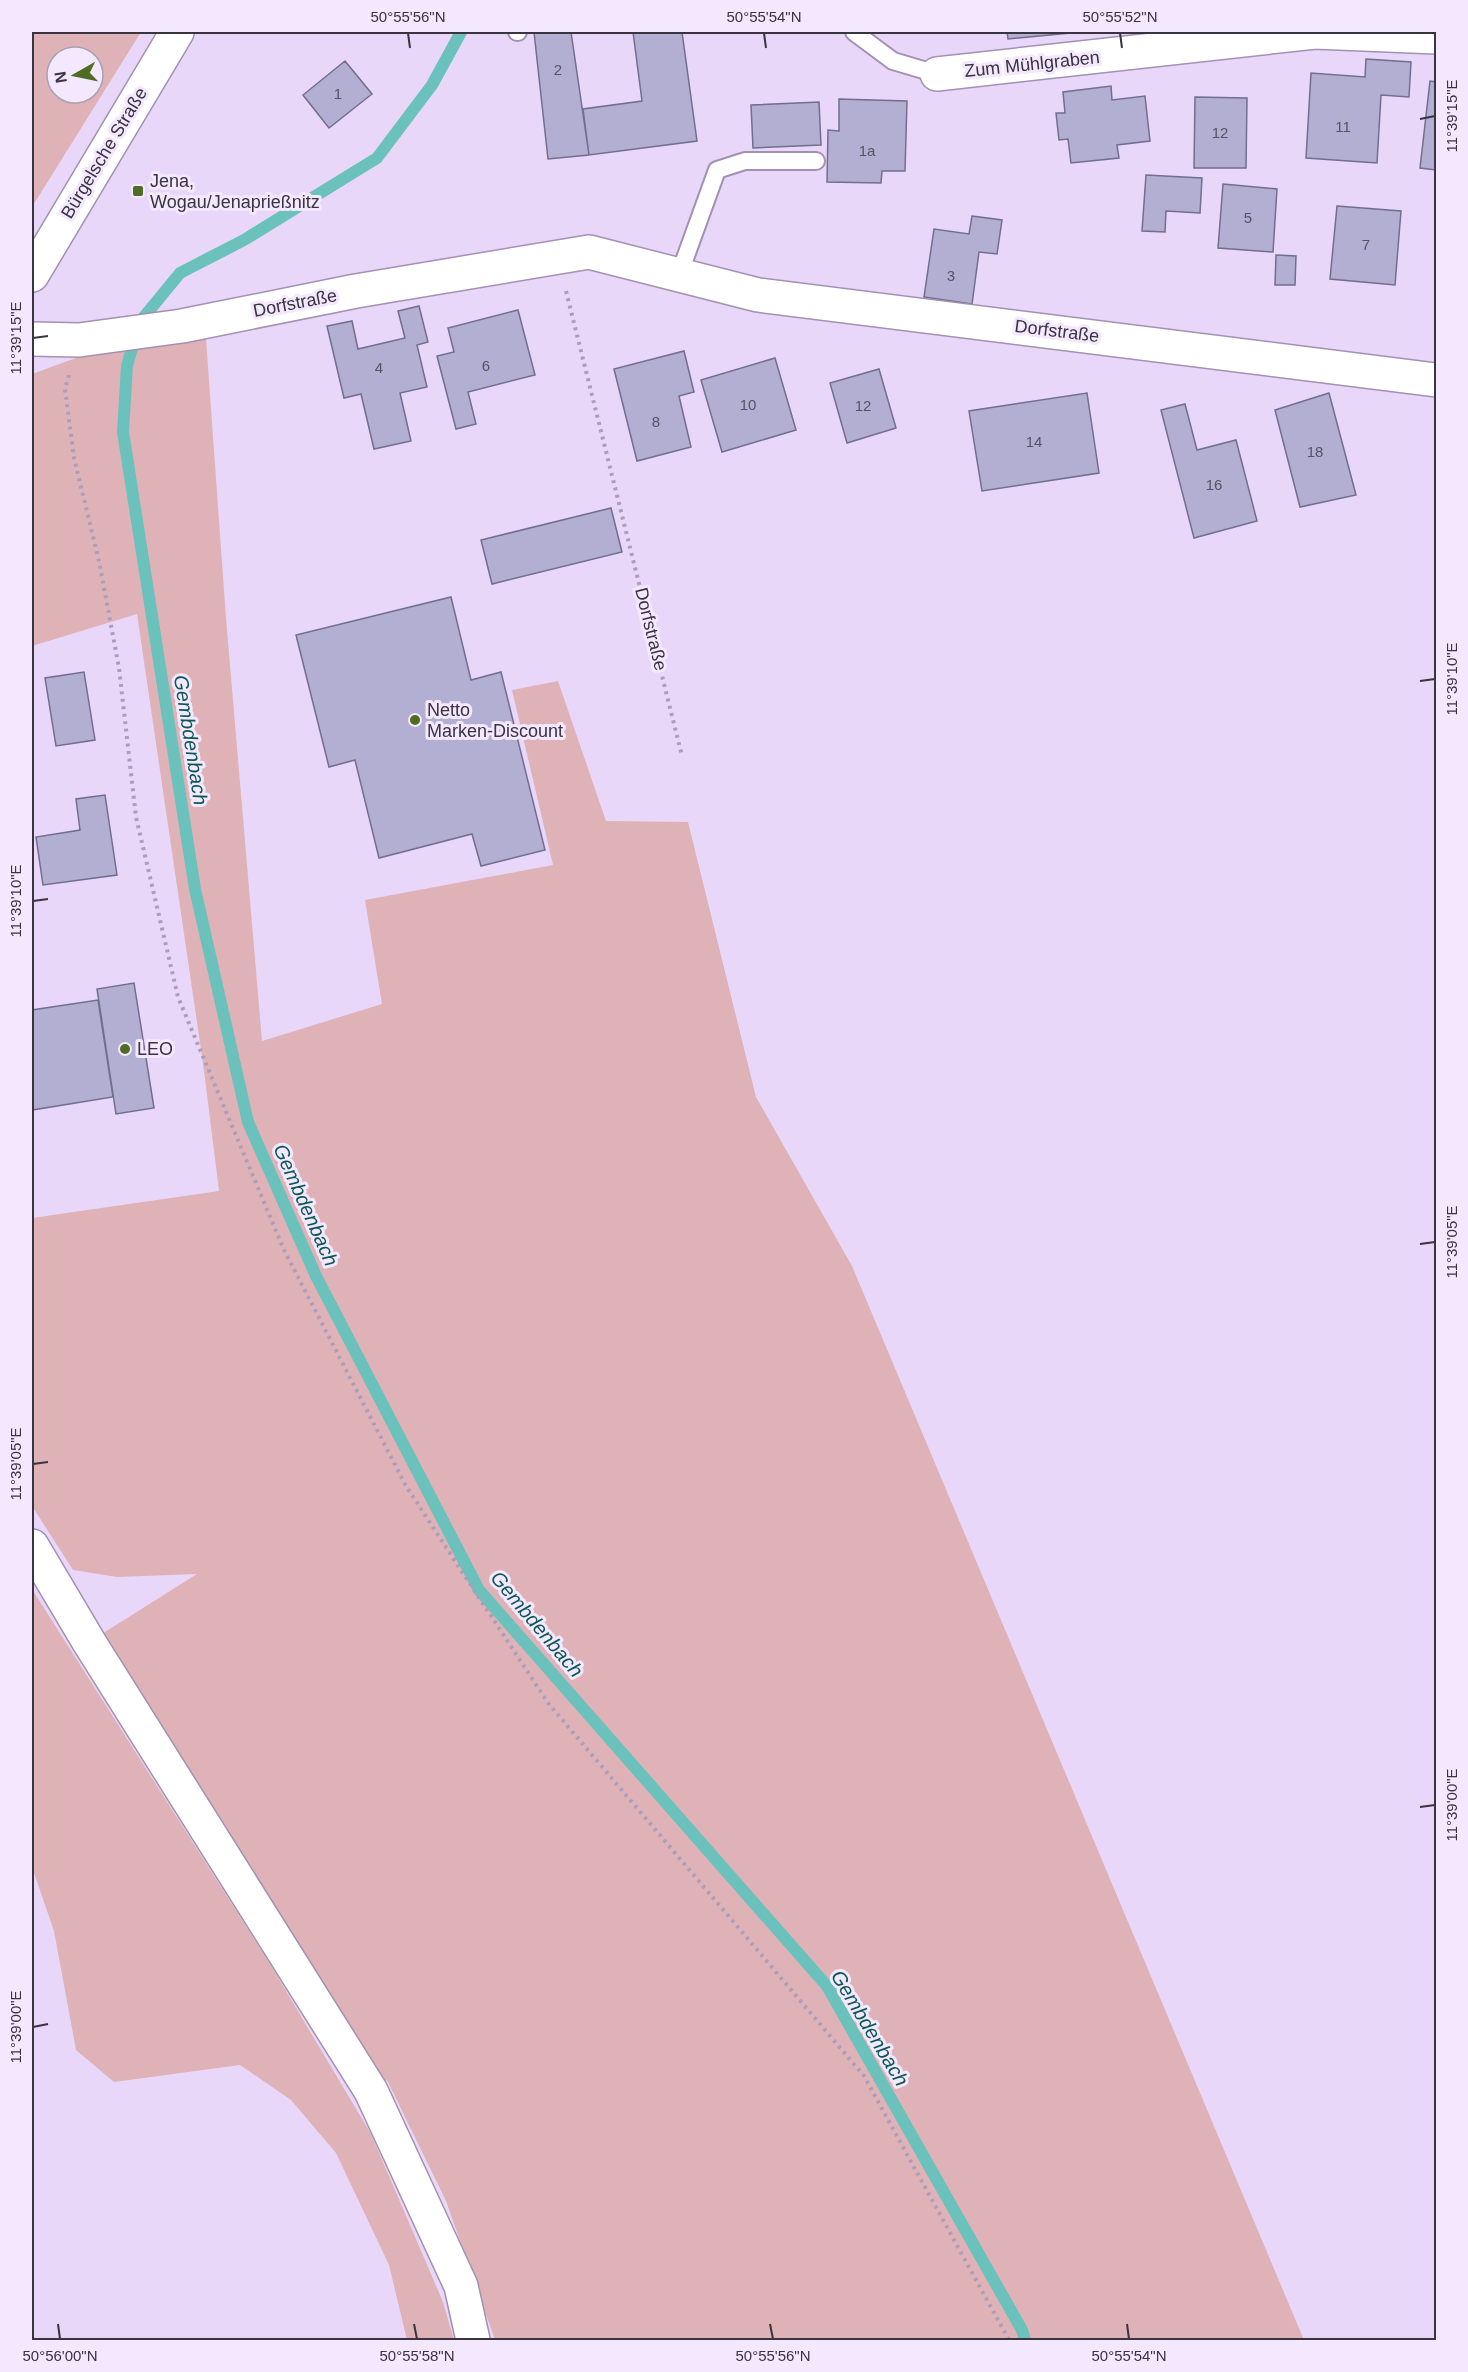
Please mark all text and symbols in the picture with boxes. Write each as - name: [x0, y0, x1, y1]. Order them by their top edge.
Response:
- text: 50°55'56"N: [370, 8, 446, 25]
- text: 50°55'54"N: [726, 8, 802, 25]
- text: 50°55'52"N: [1082, 8, 1158, 25]
- north arrow: [45, 45, 105, 105]
- street label: Zum Mühlgraben: [963, 47, 1101, 81]
- house number: 2: [554, 61, 562, 78]
- text: N: [51, 70, 70, 84]
- text: 11°39'15"E: [1443, 79, 1460, 153]
- street label: Bürgelsche Straße: [57, 84, 151, 222]
- house number: 1: [334, 85, 342, 102]
- house number: 11: [1335, 118, 1351, 135]
- house number: 12: [1212, 124, 1228, 141]
- house number: 1a: [859, 142, 876, 159]
- place label: Jena, Wogau/Jenaprießnitz: [150, 171, 320, 212]
- marker: Jena, Wogau/Jenaprießnitz: [131, 184, 145, 198]
- house number: 5: [1244, 209, 1252, 226]
- house number: 7: [1362, 236, 1370, 253]
- house number: 3: [947, 267, 955, 284]
- street label: Dorfstraße: [251, 285, 339, 321]
- text: 11°39'15"E: [7, 301, 24, 375]
- street label: Dorfstraße: [1014, 316, 1100, 346]
- house number: 6: [482, 357, 490, 374]
- house number: 4: [375, 359, 383, 376]
- house number: 10: [740, 396, 756, 413]
- house number: 12: [855, 397, 871, 414]
- house number: 8: [652, 413, 660, 430]
- house number: 14: [1026, 433, 1042, 450]
- house number: 18: [1307, 443, 1323, 460]
- house number: 16: [1206, 476, 1222, 493]
- street label: Dorfstraße: [631, 585, 671, 673]
- text: 11°39'10"E: [1443, 642, 1460, 716]
- water label: Gembdenbach: [170, 673, 212, 807]
- place label: Netto Marken-Discount: [427, 700, 563, 741]
- marker: Netto Marken-Discount: [408, 713, 422, 727]
- text: 11°39'10"E: [7, 864, 24, 938]
- place label: LEO: [137, 1039, 173, 1059]
- marker: LEO: [118, 1042, 132, 1056]
- water label: Gembdenbach: [269, 1141, 343, 1269]
- text: 11°39'05"E: [1443, 1205, 1460, 1279]
- text: 11°39'05"E: [7, 1427, 24, 1501]
- water label: Gembdenbach: [486, 1567, 588, 1681]
- text: 11°39'00"E: [1443, 1768, 1460, 1842]
- water label: Gembdenbach: [827, 1966, 913, 2090]
- text: 11°39'00"E: [7, 1990, 24, 2064]
- text: 50°56'00"N: [22, 2347, 98, 2364]
- text: 50°55'58"N: [379, 2347, 455, 2364]
- text: 50°55'56"N: [735, 2347, 811, 2364]
- text: 50°55'54"N: [1091, 2347, 1167, 2364]

